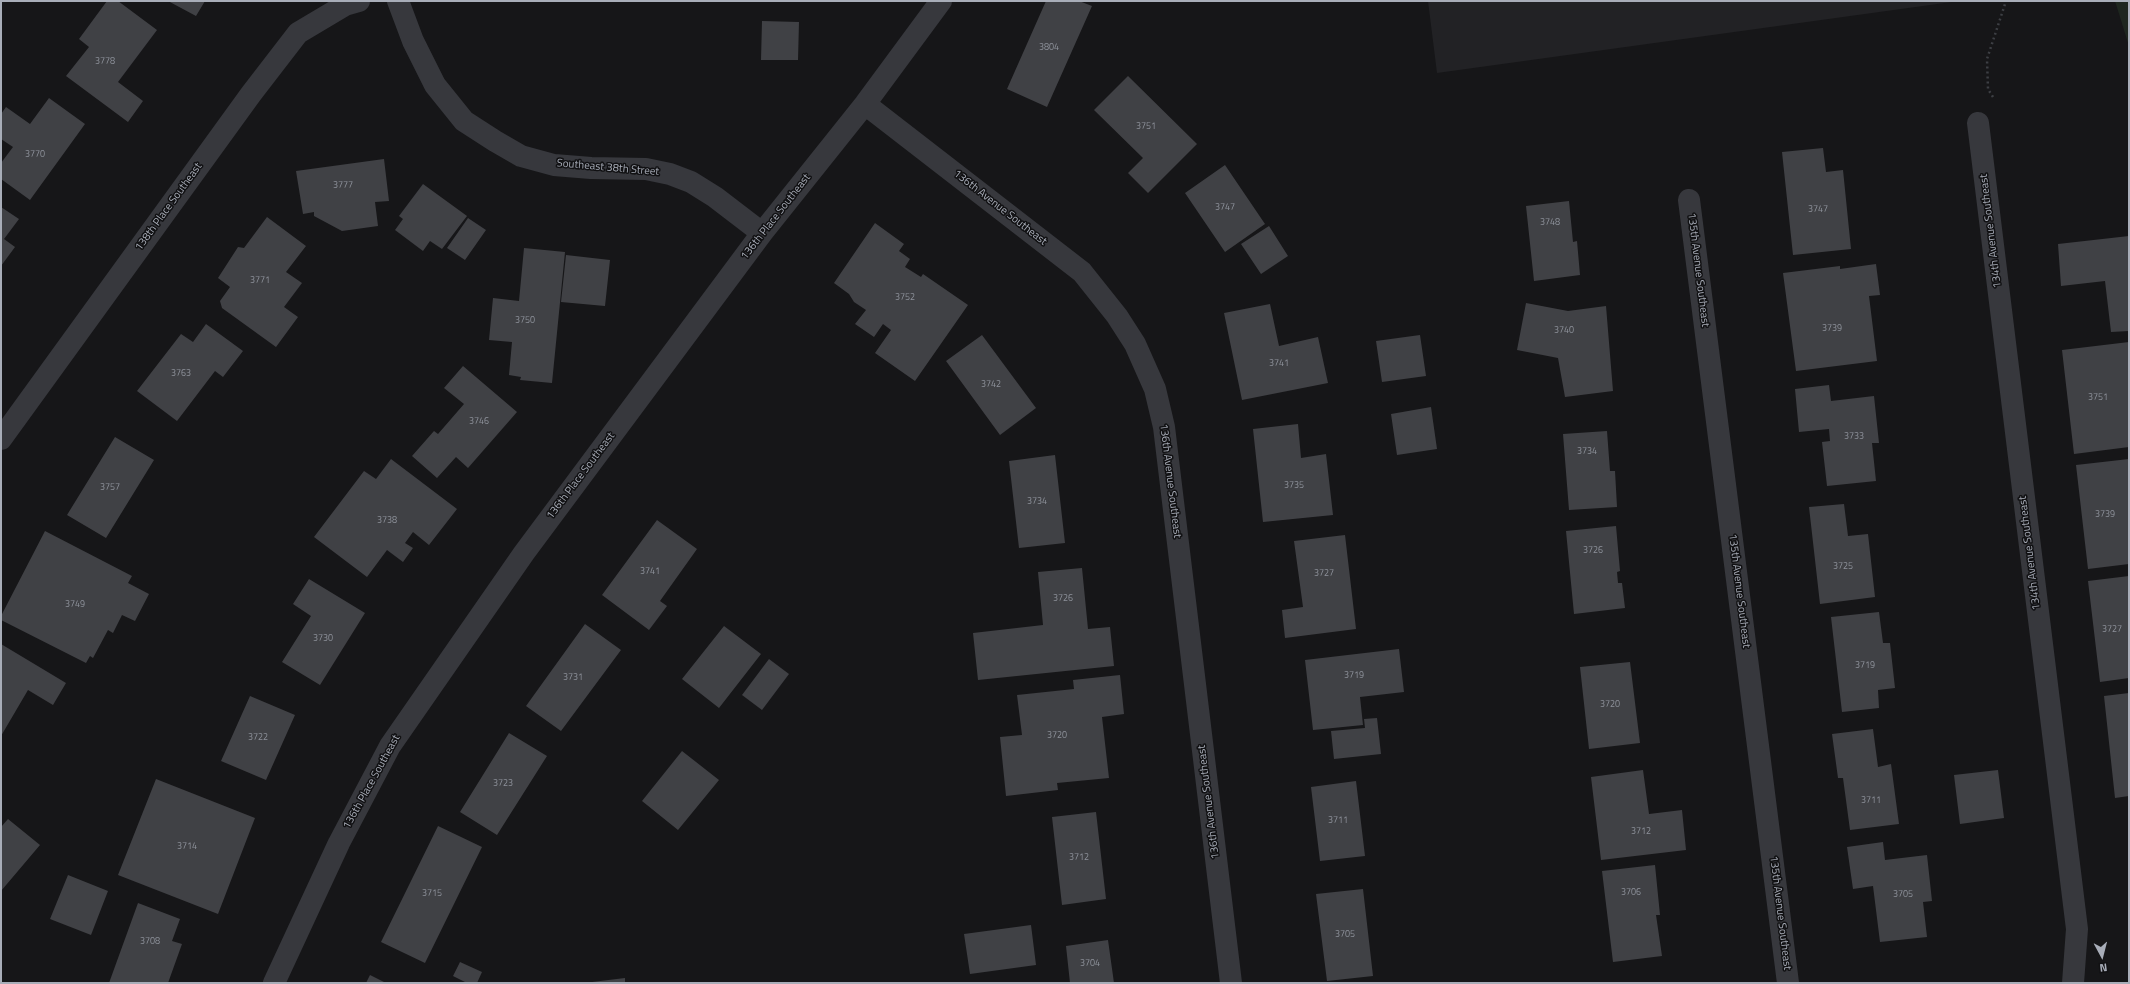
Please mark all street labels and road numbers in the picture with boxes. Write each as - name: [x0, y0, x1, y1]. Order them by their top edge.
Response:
- street label: Southeast 38th Street: [556, 157, 660, 179]
- street label: 138th Place Southeast: [133, 160, 205, 254]
- street label: 136th Avenue Southeast: [951, 167, 1049, 249]
- street label: 136th Place Southeast: [738, 171, 814, 263]
- street label: 134th Avenue Southeast: [1977, 173, 2005, 289]
- street label: 135th Avenue Southeast: [1684, 212, 1712, 328]
- street label: 136th Avenue Southeast: [1156, 423, 1184, 539]
- street label: 136th Place Southeast: [544, 430, 618, 522]
- street label: 134th Avenue Southeast: [2016, 495, 2044, 611]
- street label: 135th Avenue Southeast: [1725, 533, 1753, 649]
- street label: 136th Place Southeast: [341, 733, 403, 831]
- street label: 136th Avenue Southeast: [1195, 744, 1223, 860]
- street label: 135th Avenue Southeast: [1766, 855, 1794, 971]

